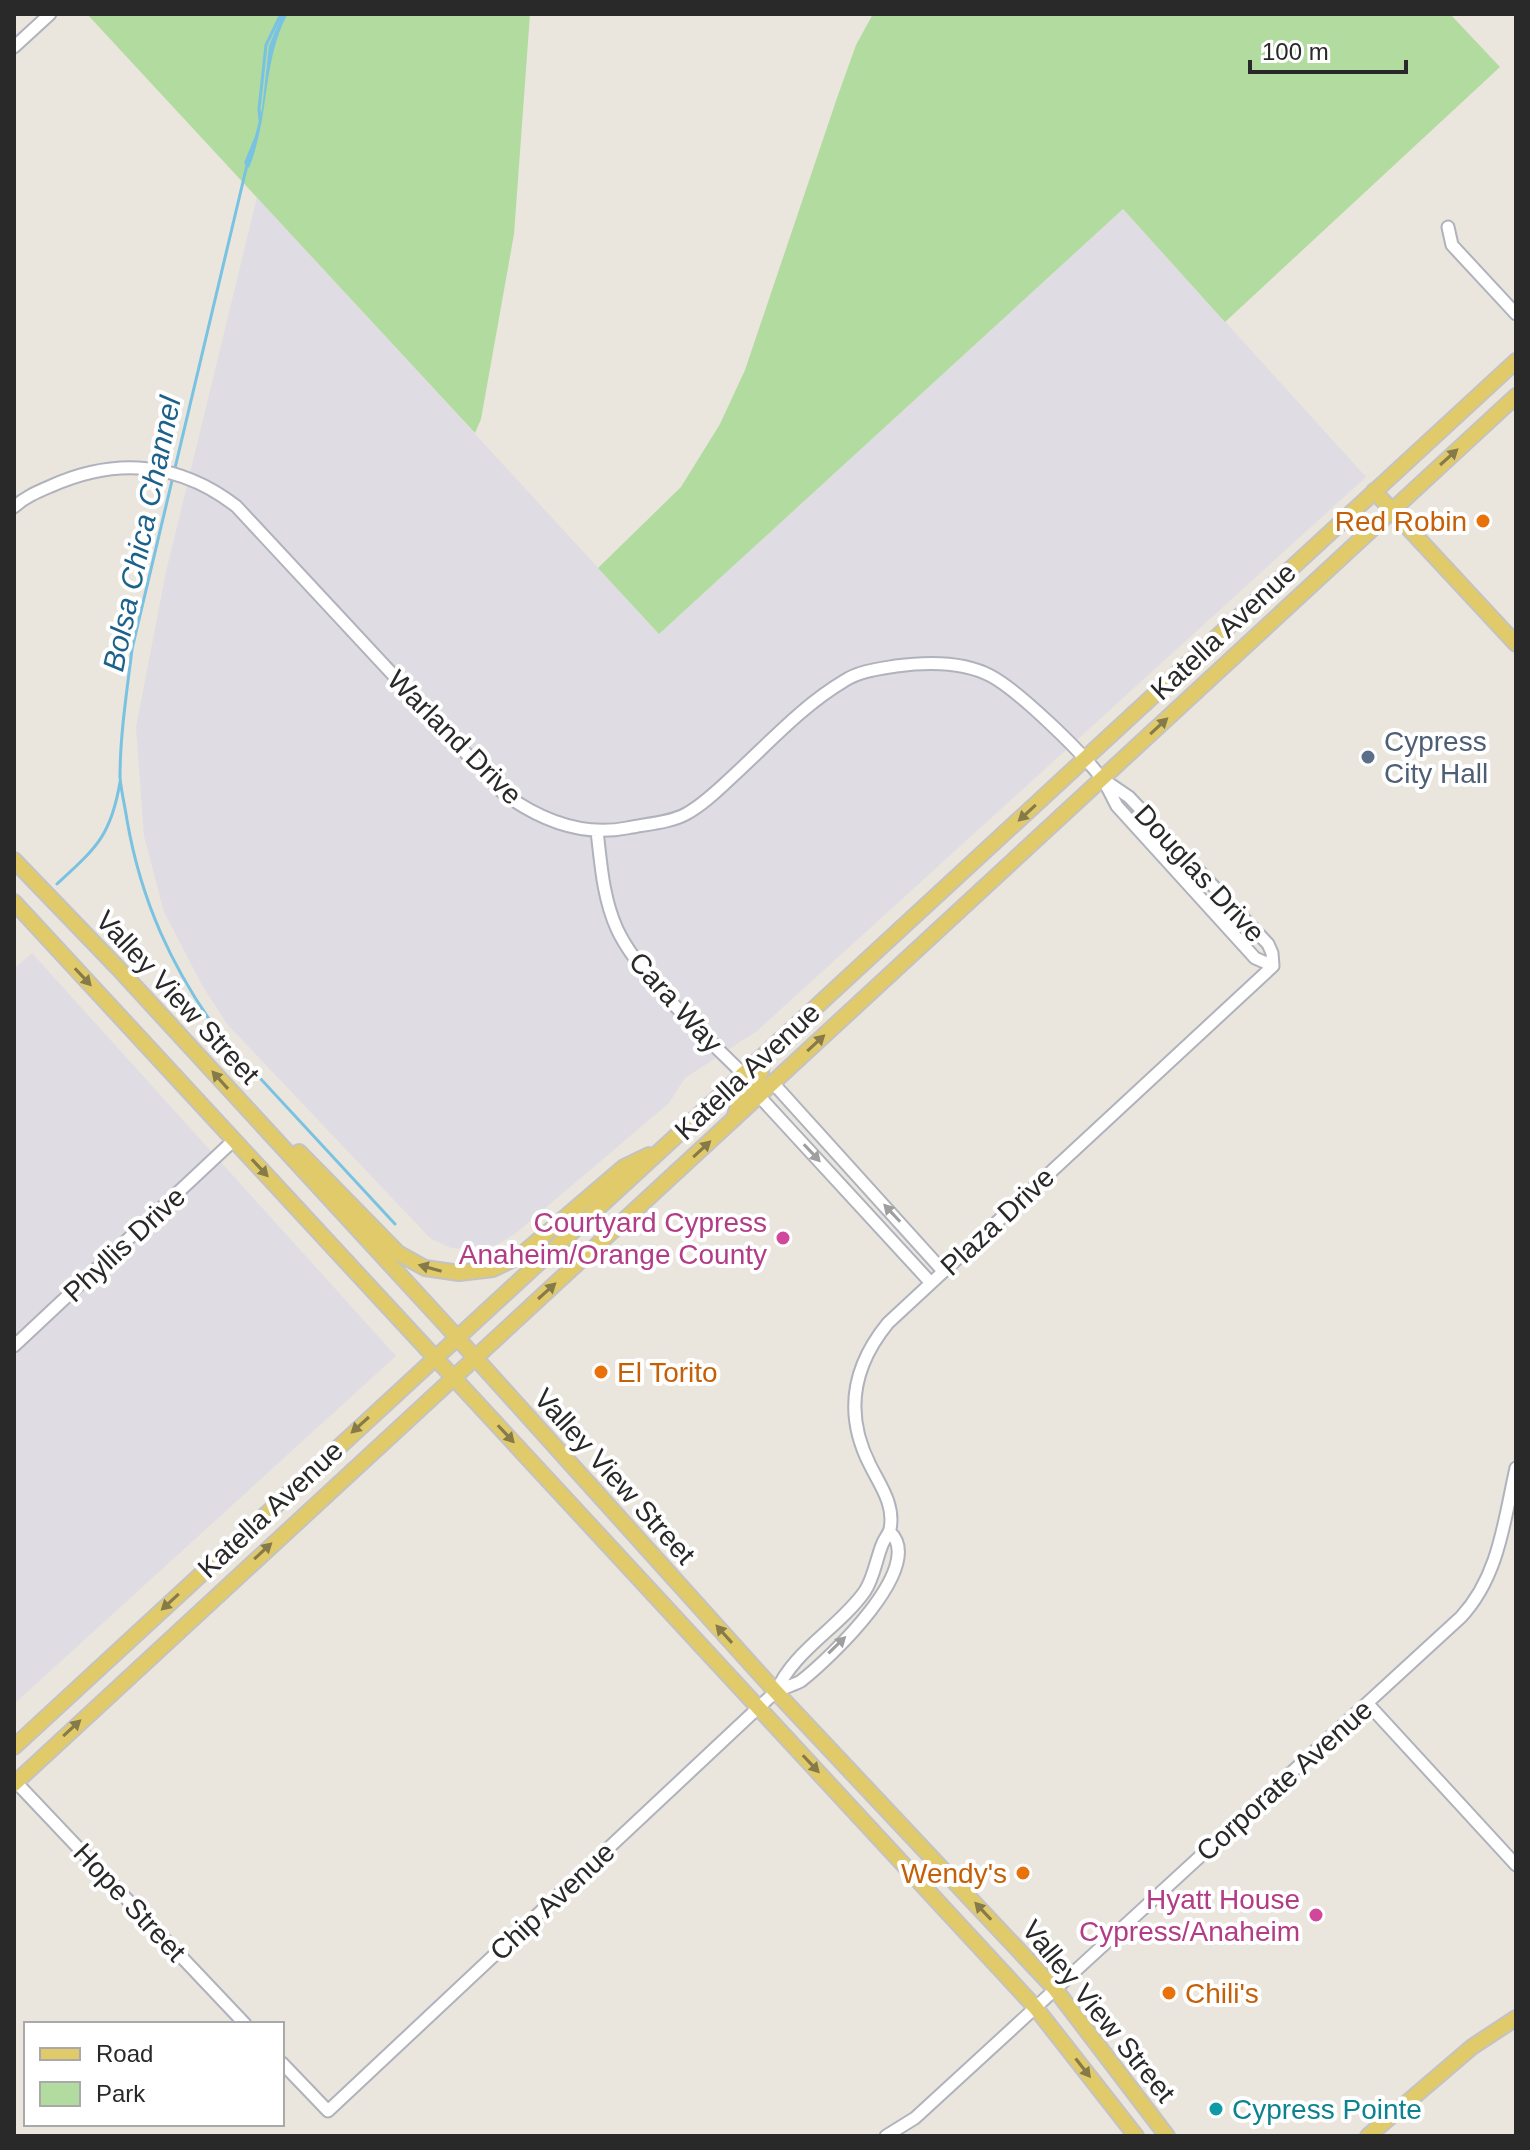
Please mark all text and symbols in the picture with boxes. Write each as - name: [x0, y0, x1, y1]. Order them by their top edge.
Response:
- scale bar: [1250, 24, 1406, 74]
- text: 100 m: [1262, 38, 1329, 65]
- water label: Bolsa Chica Channel: [96, 392, 187, 674]
- one-way arrow: [1440, 448, 1459, 466]
- place label: Red Robin: [1335, 506, 1467, 537]
- marker: Red Robin: [1474, 512, 1492, 530]
- street label: Katella Avenue: [1145, 556, 1302, 706]
- street label: Warland Drive: [381, 664, 528, 811]
- one-way arrow: [1149, 717, 1168, 735]
- place label: Cypress City Hall: [1384, 726, 1488, 789]
- marker: Cypress City Hall: [1359, 748, 1377, 766]
- street label: Douglas Drive: [1128, 798, 1271, 948]
- one-way arrow: [1018, 803, 1037, 821]
- street label: Valley View Street: [90, 905, 266, 1090]
- street label: Cara Way: [623, 946, 728, 1059]
- one-way arrow: [74, 967, 92, 986]
- street label: Katella Avenue: [669, 996, 826, 1146]
- one-way arrow: [807, 1034, 826, 1052]
- one-way arrow: [212, 1071, 230, 1090]
- one-way arrow: [692, 1140, 711, 1158]
- one-way arrow: [803, 1144, 821, 1163]
- one-way arrow: [250, 1158, 268, 1177]
- street label: Plaza Drive: [934, 1161, 1060, 1282]
- street label: Phyllis Drive: [57, 1181, 191, 1308]
- one-way arrow: [883, 1203, 901, 1222]
- place label: Courtyard Cypress Anaheim/Orange County: [459, 1207, 767, 1270]
- marker: Courtyard Cypress Anaheim/Orange County: [774, 1229, 792, 1247]
- one-way arrow: [418, 1261, 442, 1274]
- one-way arrow: [538, 1282, 557, 1300]
- place label: El Torito: [617, 1357, 718, 1388]
- marker: El Torito: [592, 1363, 610, 1381]
- street label: Valley View Street: [528, 1382, 701, 1570]
- one-way arrow: [351, 1416, 370, 1434]
- one-way arrow: [496, 1424, 514, 1443]
- street label: Katella Avenue: [192, 1434, 349, 1584]
- one-way arrow: [253, 1543, 272, 1561]
- one-way arrow: [161, 1593, 180, 1611]
- one-way arrow: [715, 1625, 733, 1644]
- one-way arrow: [828, 1637, 847, 1655]
- street label: Corporate Avenue: [1190, 1694, 1378, 1867]
- one-way arrow: [62, 1719, 81, 1737]
- one-way arrow: [802, 1755, 820, 1774]
- street label: Chip Avenue: [484, 1836, 621, 1967]
- street label: Hope Street: [67, 1837, 192, 1968]
- place label: Wendy's: [901, 1858, 1007, 1889]
- marker: Wendy's: [1014, 1864, 1032, 1882]
- place label: Hyatt House Cypress/Anaheim: [1079, 1884, 1300, 1947]
- one-way arrow: [974, 1902, 992, 1921]
- marker: Hyatt House Cypress/Anaheim: [1307, 1906, 1325, 1924]
- street label: Valley View Street: [1016, 1914, 1181, 2109]
- place label: Chili's: [1185, 1978, 1259, 2009]
- marker: Chili's: [1160, 1984, 1178, 2002]
- legend: [24, 2022, 284, 2126]
- text: Road: [96, 2040, 153, 2067]
- one-way arrow: [1075, 2058, 1091, 2078]
- text: Park: [96, 2080, 146, 2107]
- place label: Cypress Pointe: [1232, 2094, 1422, 2125]
- marker: Cypress Pointe: [1207, 2100, 1225, 2118]

